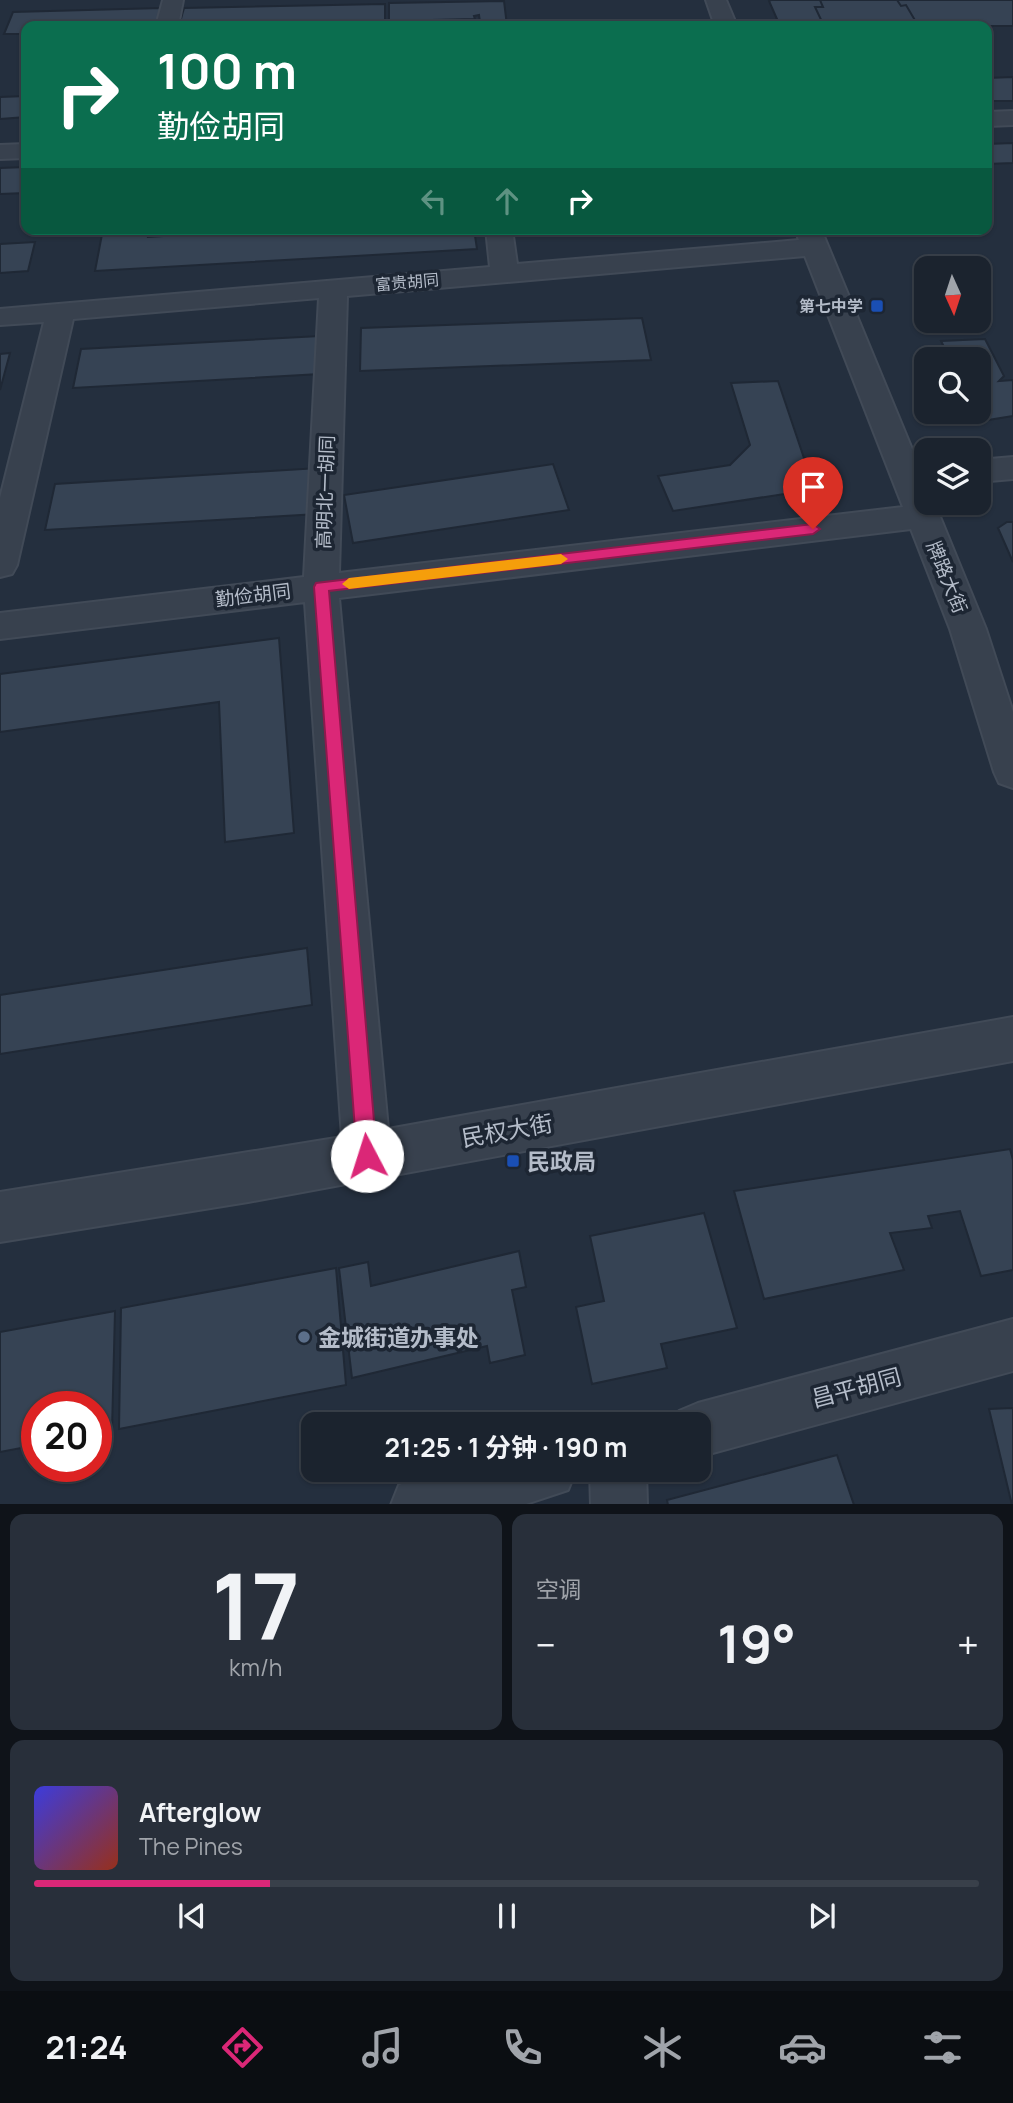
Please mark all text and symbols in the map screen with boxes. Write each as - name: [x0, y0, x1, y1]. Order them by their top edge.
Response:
- text: 100 m: [157, 37, 297, 104]
- icon: right: [42, 49, 133, 140]
- text: 勤俭胡同: [157, 104, 285, 148]
- icon: left: [415, 182, 453, 220]
- icon: ahead: [488, 182, 526, 220]
- icon: right: [561, 182, 599, 220]
- north arrow: [914, 256, 990, 332]
- map controls: [914, 256, 991, 515]
- street label: 富贵胡同: [374, 268, 440, 296]
- place label: 第七中学: [799, 295, 863, 317]
- marker: 第七中学: [869, 298, 885, 314]
- button: search: [914, 347, 991, 424]
- street label: 高明北一胡同: [310, 435, 340, 549]
- button: layers: [914, 438, 991, 515]
- pin: [783, 457, 843, 529]
- icon: arrive: [794, 468, 832, 506]
- street label: 牌路大街: [921, 537, 973, 617]
- street label: 勤俭胡同: [214, 577, 292, 613]
- street label: 民权大街: [459, 1106, 555, 1154]
- position arrow: [330, 1119, 404, 1193]
- place label: 民政局: [527, 1145, 596, 1177]
- marker: 民政局: [505, 1153, 521, 1169]
- place label: 金城街道办事处: [318, 1321, 479, 1353]
- marker: 金城街道办事处: [296, 1329, 312, 1345]
- street label: 昌平胡同: [807, 1360, 905, 1414]
- speed limit sign: 20: [21, 1391, 112, 1482]
- text: 21:25 · 1 分钟 · 190 m: [385, 1429, 627, 1465]
- text: 17: [212, 1543, 300, 1667]
- text: 空调: [536, 1573, 582, 1605]
- text: 19°: [717, 1608, 796, 1679]
- text: −: [536, 1618, 556, 1670]
- text: +: [957, 1618, 979, 1670]
- text: km/h: [229, 1651, 283, 1683]
- text: Afterglow: [139, 1794, 261, 1830]
- text: The Pines: [139, 1830, 243, 1862]
- icon: previous: [173, 1897, 211, 1935]
- icon: pause: [488, 1897, 526, 1935]
- icon: next: [803, 1897, 841, 1935]
- icon: directions: [218, 2023, 267, 2072]
- icon: music: [358, 2023, 407, 2072]
- icon: phone: [498, 2023, 547, 2072]
- icon: climate: [638, 2023, 687, 2072]
- icon: car: [778, 2023, 827, 2072]
- icon: filters: [918, 2023, 967, 2072]
- text: 21:24: [46, 2025, 127, 2069]

